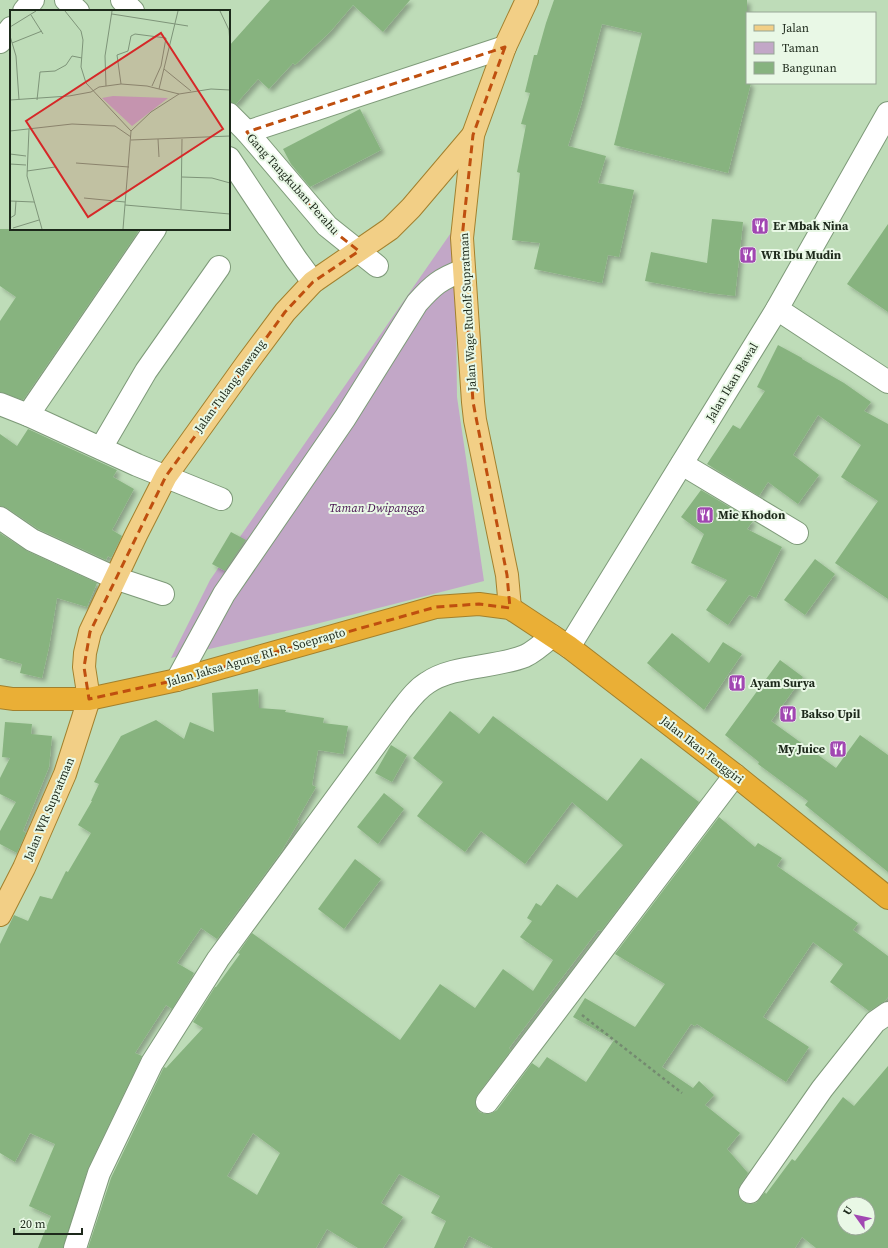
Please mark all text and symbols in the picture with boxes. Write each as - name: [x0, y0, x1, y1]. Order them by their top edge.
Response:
- inset map: [10, 10, 230, 230]
- legend: [746, 12, 876, 84]
- text: Jalan: [781, 20, 809, 36]
- text: Taman: [782, 40, 819, 56]
- text: Bangunan: [782, 60, 837, 76]
- street label: Gang Tangkuban Perahu: [243, 130, 343, 238]
- restaurant icon: Er Mbak Nina: [750, 216, 770, 236]
- place label: Er Mbak Nina: [773, 218, 849, 234]
- street label: Jalan Wage Rudolf Supratman: [456, 232, 480, 393]
- restaurant icon: WR Ibu Mudin: [738, 245, 758, 265]
- place label: WR Ibu Mudin: [761, 247, 842, 263]
- street label: Jalan Tulang Bawang: [190, 336, 269, 437]
- street label: Jalan Ikan Bawal: [702, 339, 762, 425]
- park label: Taman Dwipangga: [329, 500, 426, 516]
- restaurant icon: Mie Khodon: [695, 505, 715, 525]
- place label: Mie Khodon: [718, 507, 786, 523]
- street label: Jalan Jaksa Agung RI. R. Soeprapto: [164, 624, 347, 690]
- restaurant icon: Ayam Surya: [727, 673, 747, 693]
- place label: Ayam Surya: [750, 675, 816, 691]
- restaurant icon: Bakso Upil: [778, 704, 798, 724]
- place label: Bakso Upil: [801, 706, 860, 722]
- street label: Jalan Ikan Tenggiri: [656, 712, 747, 788]
- restaurant icon: My Juice: [828, 739, 848, 759]
- place label: My Juice: [778, 741, 825, 757]
- street label: Jalan WR Supratman: [20, 755, 78, 864]
- north arrow: [836, 1196, 876, 1236]
- text: U: [840, 1203, 857, 1218]
- scale bar: [14, 1210, 82, 1236]
- text: 20 m: [20, 1216, 46, 1232]

